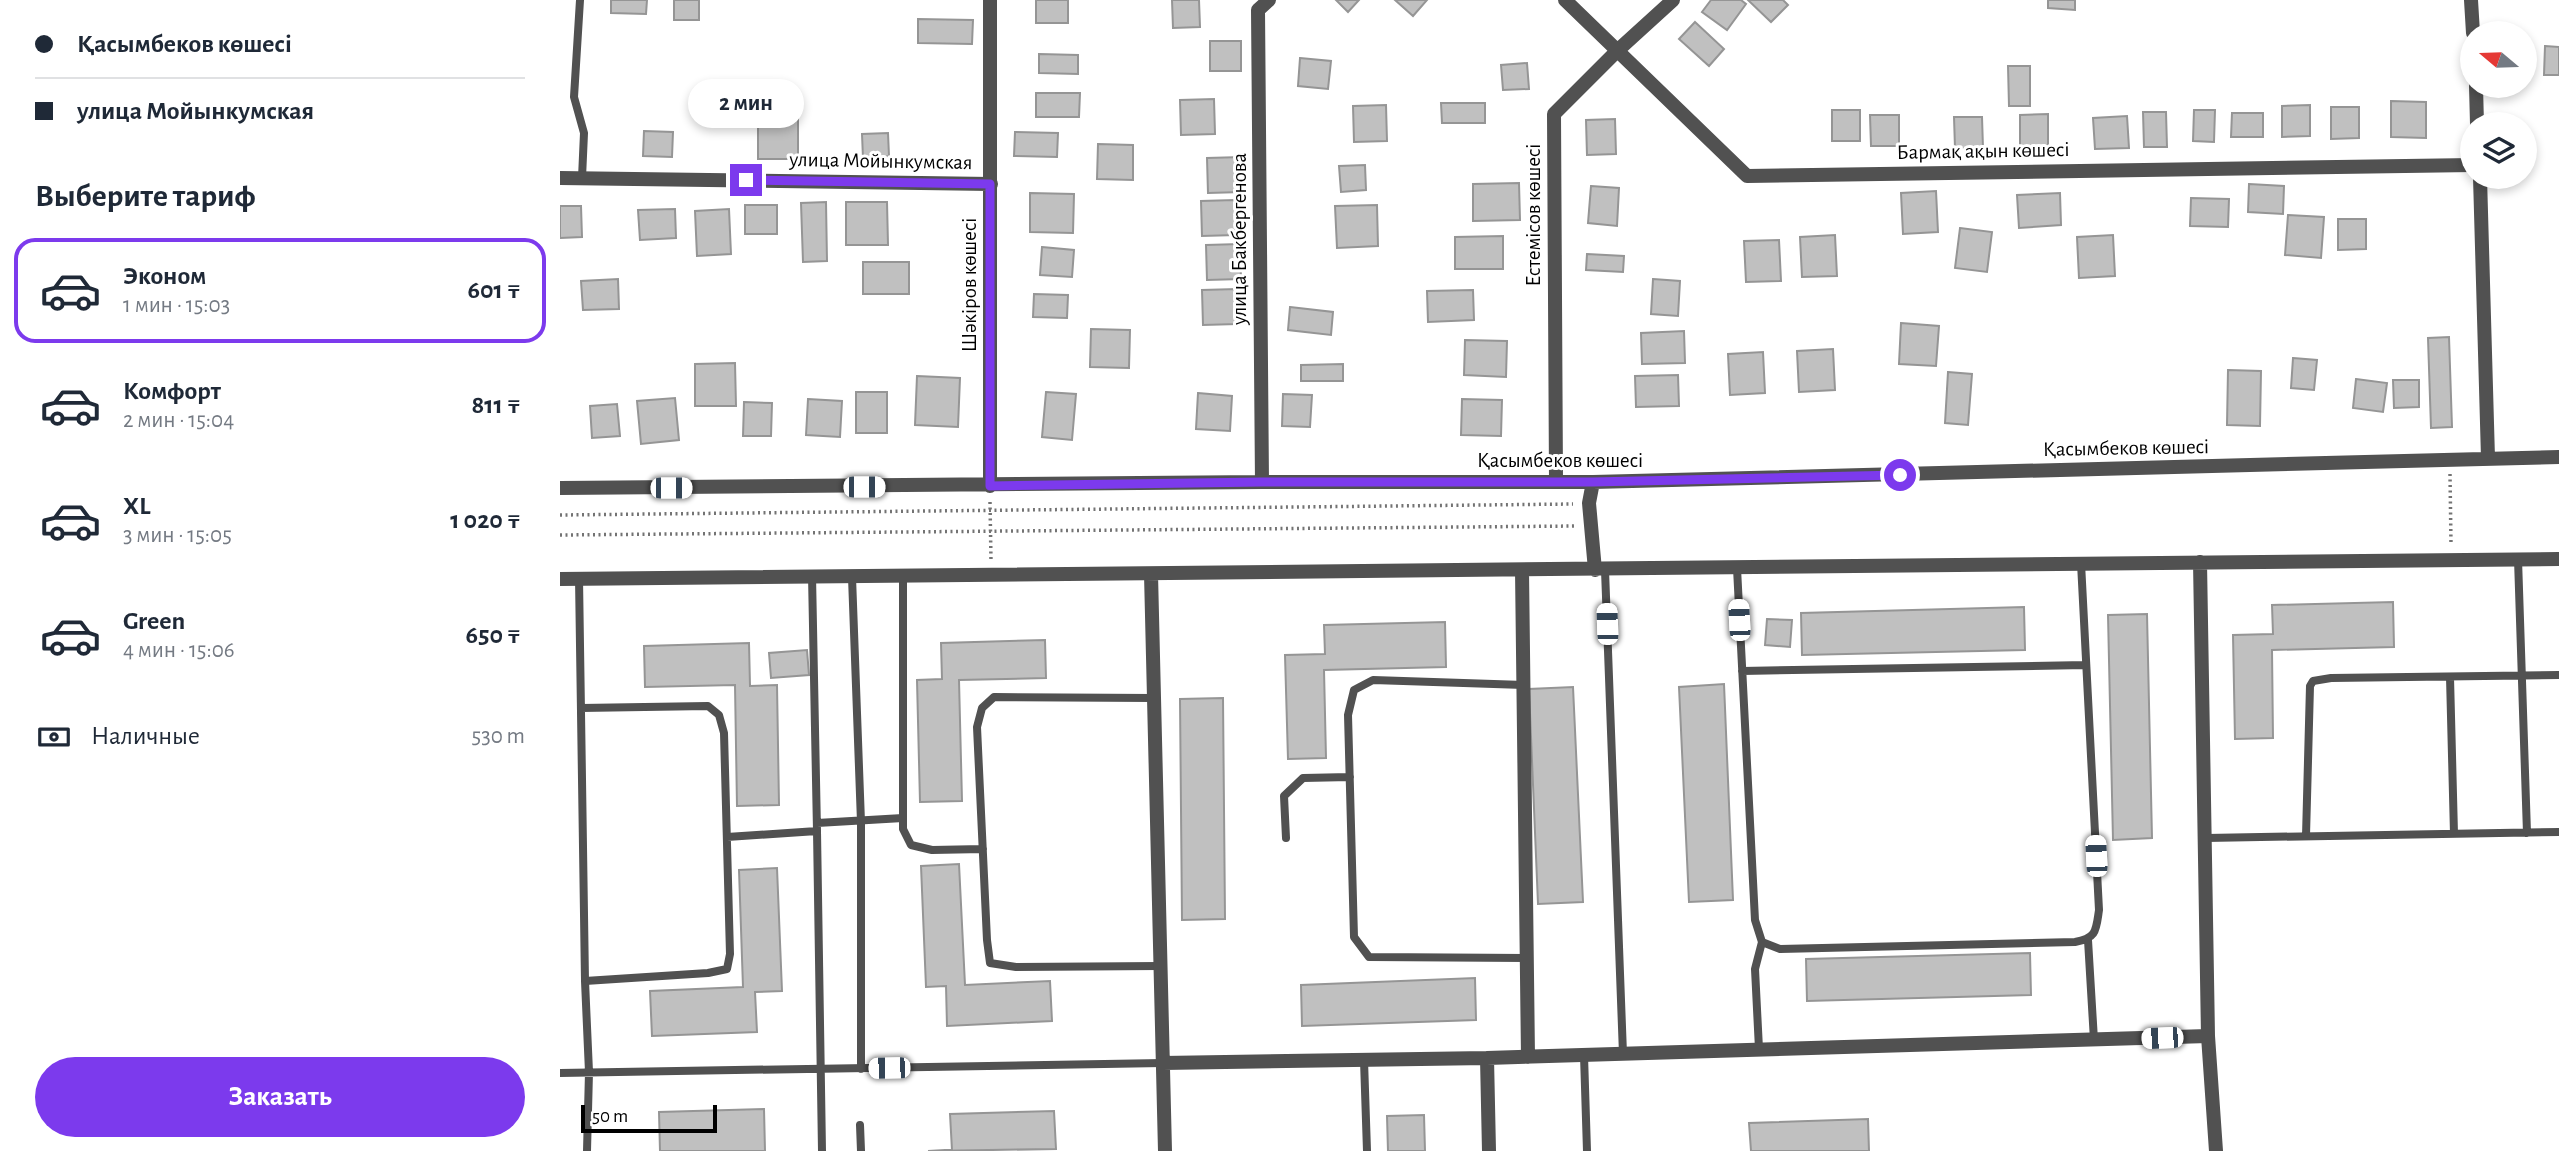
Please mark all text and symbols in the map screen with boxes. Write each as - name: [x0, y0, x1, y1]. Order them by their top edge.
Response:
- north arrow: [2460, 21, 2538, 98]
- map controls: [2460, 21, 2537, 189]
- text: Қасымбеков көшесі: [77, 31, 292, 57]
- callout: 2 мин: [688, 78, 804, 128]
- text: 2 мин: [719, 92, 773, 115]
- text: улица Мойынкумская: [77, 98, 314, 124]
- button: layers: [2460, 112, 2537, 189]
- street label: Бармақ ақын көшесі: [1896, 139, 2070, 163]
- street label: Естемісов көшесі: [1523, 144, 1544, 286]
- street label: улица Мойынкумская: [788, 149, 973, 173]
- street label: улица Бакбергенова: [1229, 153, 1250, 326]
- route end: [730, 164, 762, 196]
- text: Выберите тариф: [35, 180, 256, 212]
- street label: Шәкіров көшесі: [959, 218, 980, 352]
- icon: car: [39, 259, 102, 322]
- text: Эконом: [123, 263, 206, 289]
- text: 601 ₸: [467, 277, 521, 303]
- text: 1 мин · 15:03: [123, 294, 230, 317]
- icon: car: [39, 374, 102, 437]
- text: Комфорт: [123, 378, 221, 404]
- text: 811 ₸: [471, 392, 521, 418]
- text: 2 мин · 15:04: [123, 409, 234, 432]
- street label: Қасымбеков көшесі: [2043, 436, 2209, 460]
- street label: Қасымбеков көшесі: [1477, 450, 1643, 471]
- route start: [1884, 459, 1916, 491]
- car: [844, 477, 886, 498]
- car: [651, 478, 693, 499]
- icon: car: [39, 489, 102, 552]
- text: XL: [123, 493, 150, 519]
- text: 1 020 ₸: [450, 507, 521, 533]
- text: 3 мин · 15:05: [123, 524, 232, 547]
- car: [1728, 598, 1751, 642]
- car: [1596, 603, 1619, 645]
- icon: car: [39, 604, 102, 667]
- text: Green: [123, 608, 185, 634]
- text: 650 ₸: [466, 622, 521, 648]
- text: 4 мин · 15:06: [123, 639, 235, 662]
- icon: cash: [35, 718, 73, 756]
- text: Наличные: [91, 723, 200, 749]
- text: 530 m: [472, 725, 525, 748]
- car: [2085, 834, 2108, 878]
- car: [2141, 1027, 2184, 1049]
- button: Заказать: [35, 1057, 525, 1137]
- car: [868, 1057, 911, 1079]
- scale bar: [581, 1102, 718, 1134]
- text: 50 m: [592, 1107, 628, 1126]

